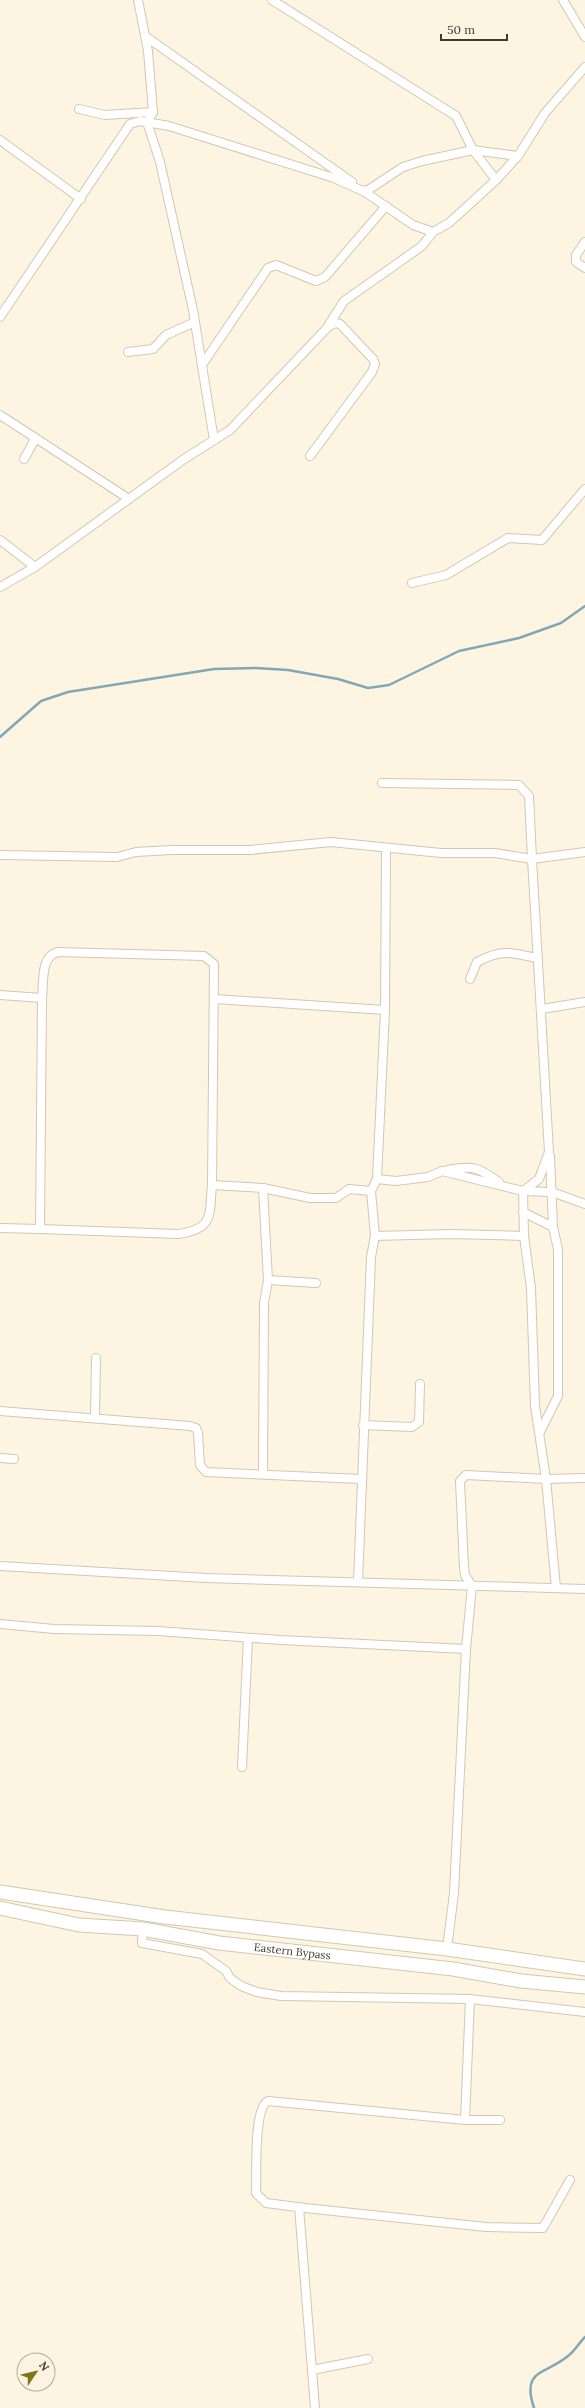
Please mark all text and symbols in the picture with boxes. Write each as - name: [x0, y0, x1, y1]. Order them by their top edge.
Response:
- scale bar: [441, 16, 507, 42]
- text: 50 m: [447, 22, 475, 37]
- street label: Eastern Bypass: [253, 1940, 331, 1962]
- north arrow: [16, 2352, 56, 2392]
- text: N: [36, 2359, 53, 2374]

